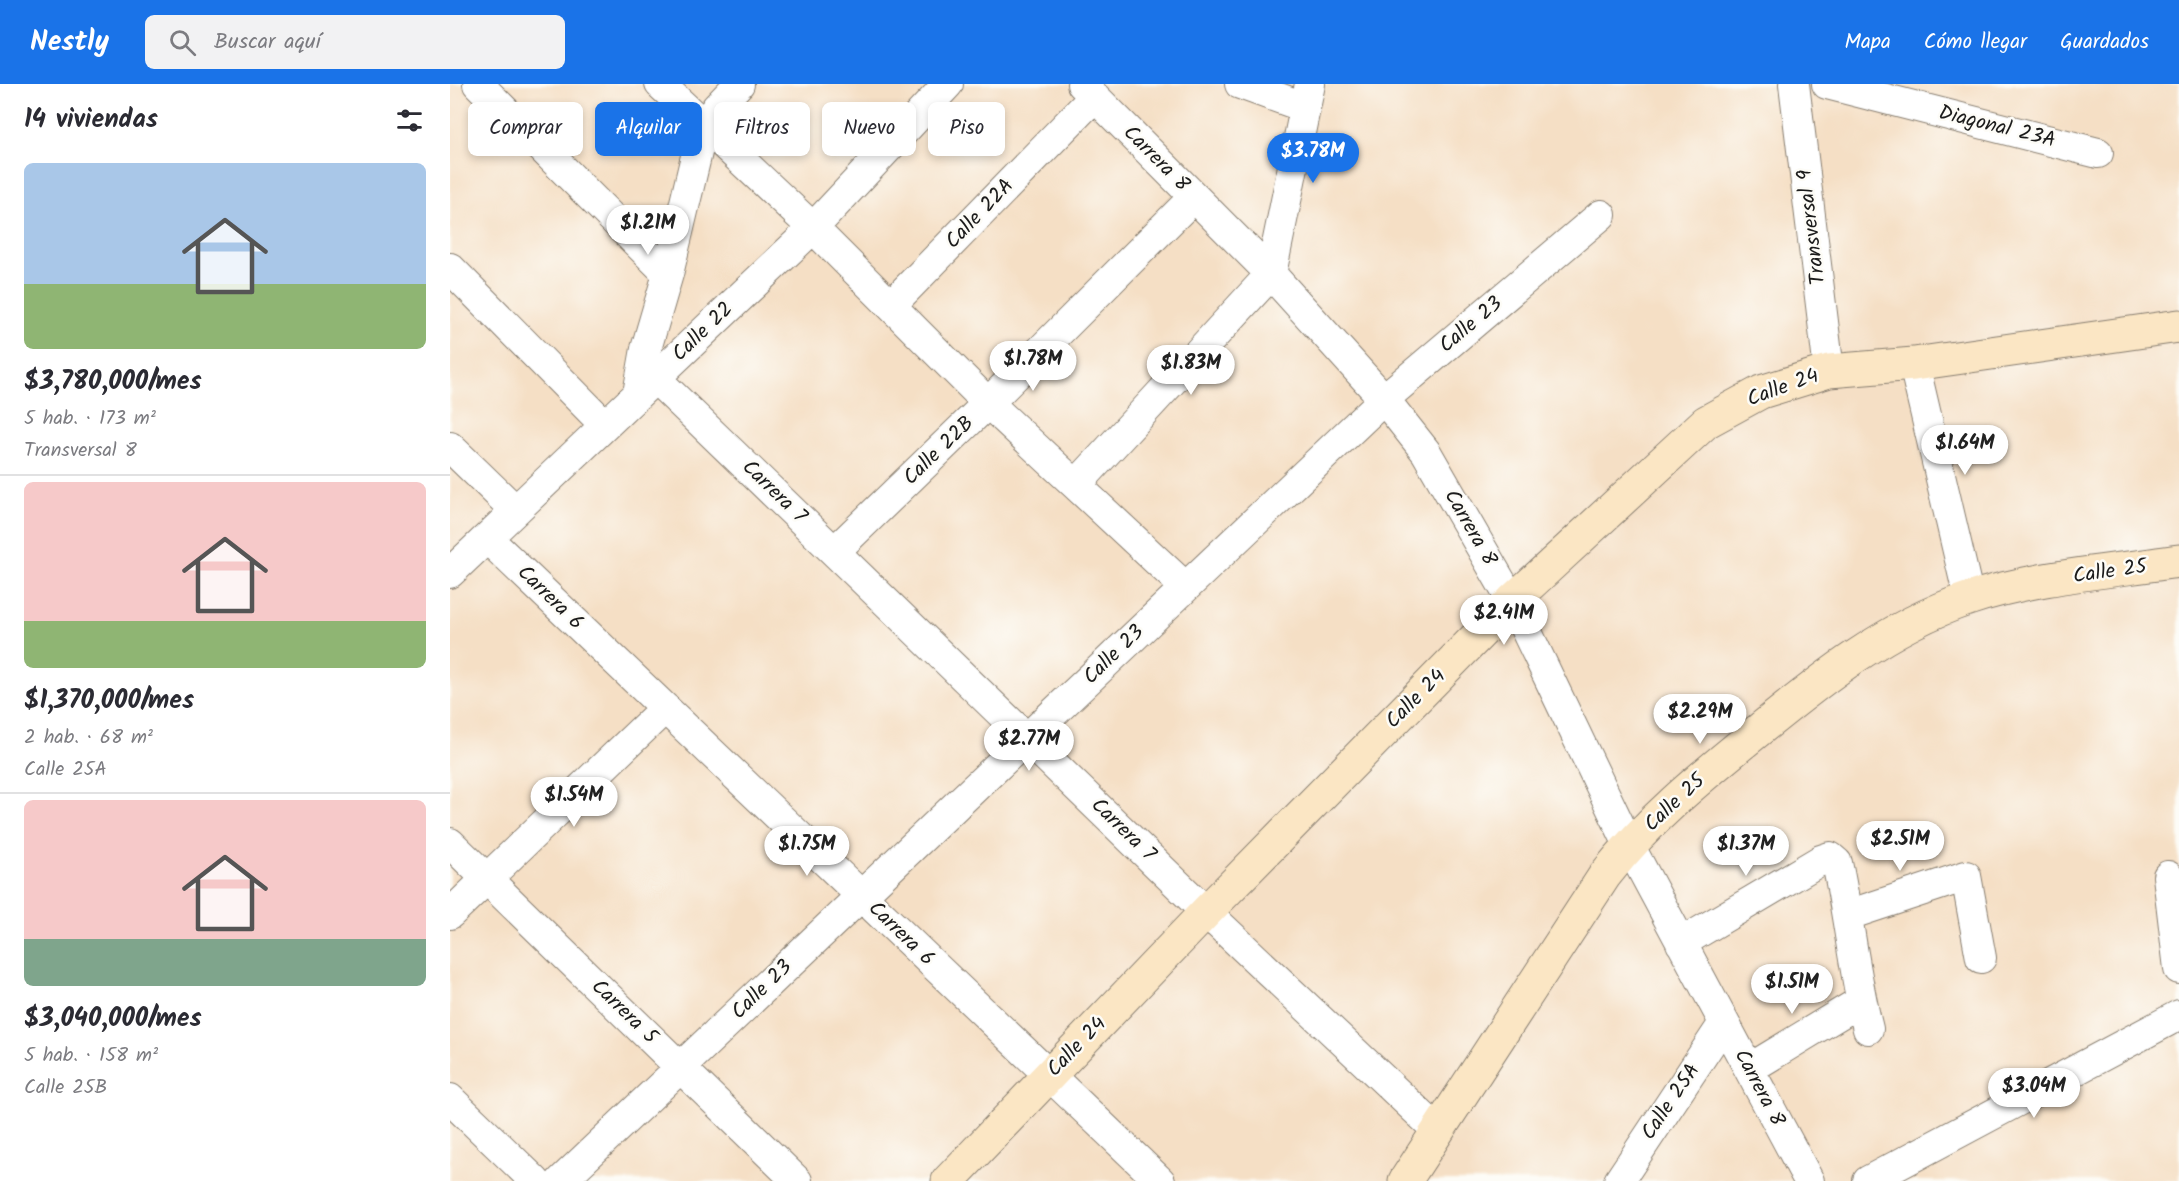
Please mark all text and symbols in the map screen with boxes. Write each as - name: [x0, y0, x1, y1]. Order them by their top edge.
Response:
- search box: [145, 15, 565, 69]
- text: Nestly: [30, 20, 109, 65]
- text: Buscar aquí: [214, 25, 321, 60]
- icon: search: [166, 26, 199, 59]
- text: Mapa: [1844, 26, 1891, 59]
- text: Cómo llegar: [1924, 26, 2027, 59]
- text: Guardados: [2060, 26, 2149, 59]
- street label: Diagonal 23A: [1935, 97, 2059, 157]
- text: 14 viviendas: [24, 99, 158, 141]
- chip: Comprar: [468, 102, 583, 156]
- chip: Alquilar: [595, 102, 702, 156]
- chip: Filtros: [714, 102, 810, 156]
- chip: Nuevo: [822, 102, 916, 156]
- chip: Piso: [928, 102, 1005, 156]
- icon: filters: [393, 104, 426, 137]
- street label: Carrera 8: [1115, 118, 1197, 200]
- pin: $3.78M: [1264, 133, 1362, 184]
- text: $3.78M: [1281, 136, 1345, 168]
- street label: Transversal 9: [1789, 167, 1835, 287]
- street label: Calle 22A: [938, 171, 1022, 257]
- icon: home: [171, 202, 279, 310]
- pin: $1.21M: [599, 205, 697, 256]
- text: $1.21M: [620, 208, 676, 240]
- street label: Calle 23: [1432, 288, 1510, 362]
- street label: Calle 22: [665, 294, 741, 370]
- pin: $1.78M: [984, 341, 1082, 392]
- text: $1.78M: [1004, 344, 1062, 376]
- pin: $1.83M: [1142, 345, 1240, 396]
- text: $1.83M: [1161, 348, 1221, 380]
- street label: Calle 24: [1742, 360, 1824, 416]
- text: $3,780,000/mes: [24, 361, 202, 403]
- text: 5 hab. · 173 m²: [24, 403, 156, 435]
- street label: Calle 22B: [896, 408, 982, 494]
- pin: $1.64M: [1916, 425, 2014, 476]
- text: $1.64M: [1935, 428, 1995, 460]
- text: Transversal 8: [24, 435, 137, 467]
- street label: Carrera 7: [734, 452, 815, 533]
- street label: Carrera 8: [1435, 484, 1505, 573]
- icon: home: [171, 521, 279, 629]
- street label: Calle 25: [2071, 550, 2151, 593]
- street label: Carrera 6: [509, 557, 591, 639]
- pin: $2.41M: [1455, 595, 1553, 646]
- text: $2.41M: [1474, 598, 1534, 630]
- street label: Calle 23: [1076, 617, 1152, 693]
- street label: Calle 24: [1378, 661, 1454, 737]
- text: $1,370,000/mes: [24, 680, 194, 722]
- pin: $2.29M: [1651, 694, 1749, 745]
- text: $2.29M: [1667, 697, 1733, 729]
- pin: $2.77M: [980, 721, 1078, 772]
- text: 2 hab. · 68 m²: [24, 722, 153, 754]
- text: $2.77M: [998, 724, 1060, 756]
- text: Calle 25A: [24, 754, 107, 786]
- street label: Calle 25: [1637, 765, 1715, 840]
- pin: $1.54M: [525, 777, 623, 828]
- text: $1.54M: [545, 780, 603, 812]
- street label: Carrera 7: [1083, 790, 1164, 871]
- pin: $2.51M: [1851, 821, 1949, 872]
- text: $2.51M: [1870, 824, 1930, 856]
- pin: $1.75M: [758, 826, 856, 877]
- pin: $1.37M: [1697, 826, 1795, 877]
- text: $1.75M: [778, 829, 836, 861]
- text: $1.37M: [1717, 829, 1775, 861]
- icon: home: [171, 839, 279, 947]
- street label: Carrera 6: [860, 893, 942, 975]
- street label: Calle 23: [724, 952, 800, 1028]
- pin: $1.51M: [1743, 964, 1841, 1015]
- text: $1.51M: [1765, 967, 1819, 999]
- street label: Carrera 5: [583, 972, 666, 1054]
- text: $3,040,000/mes: [24, 998, 202, 1040]
- street label: Calle 24: [1039, 1009, 1115, 1085]
- text: 5 hab. · 158 m²: [24, 1040, 158, 1072]
- street label: Carrera 8: [1725, 1043, 1793, 1133]
- street label: Calle 25A: [1633, 1057, 1709, 1147]
- pin: $3.04M: [1985, 1068, 2083, 1119]
- text: $3.04M: [2002, 1071, 2066, 1103]
- text: Calle 25B: [24, 1072, 107, 1104]

